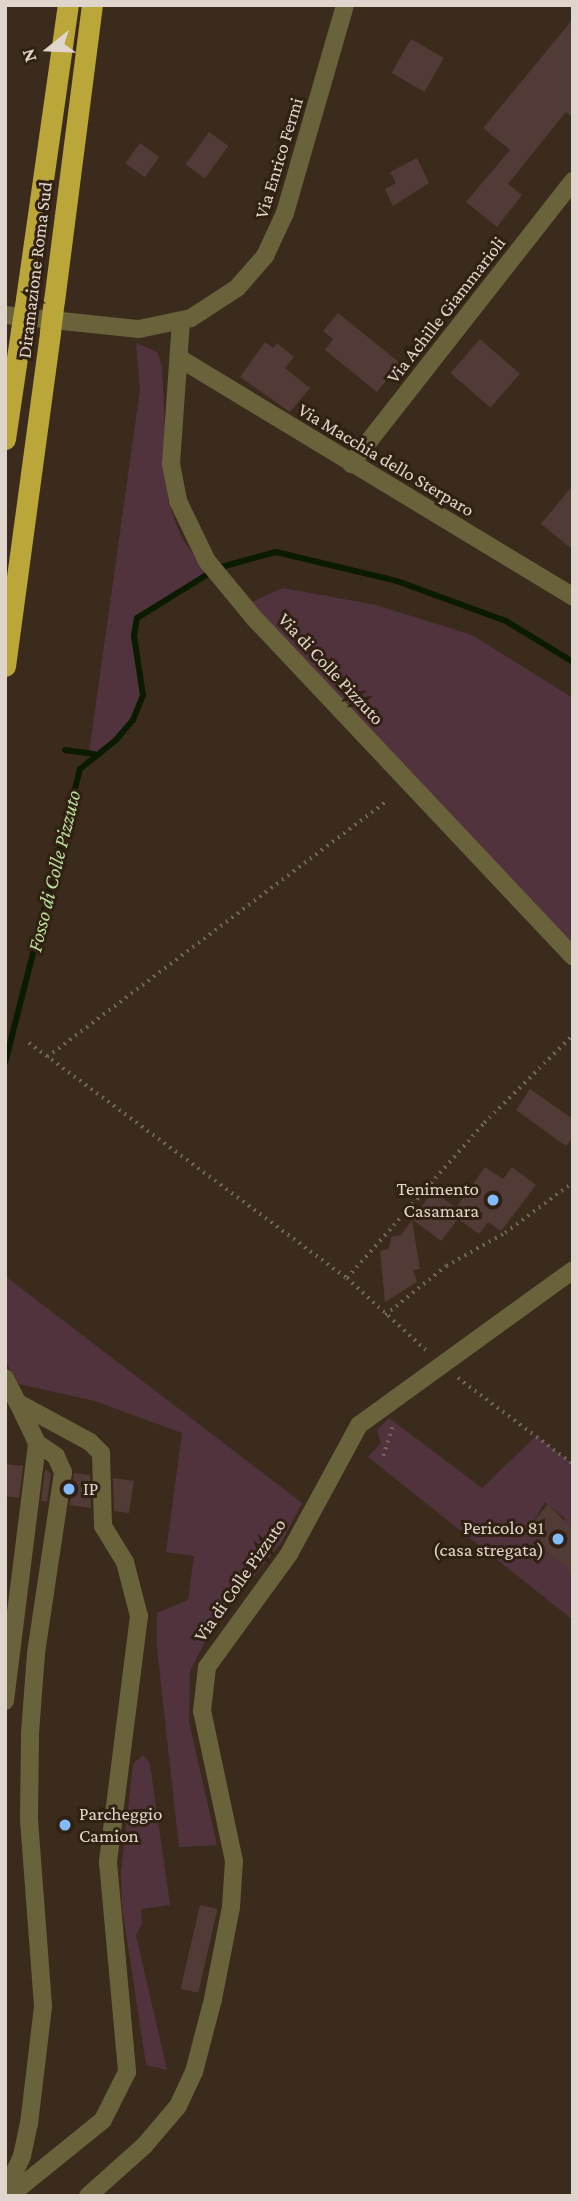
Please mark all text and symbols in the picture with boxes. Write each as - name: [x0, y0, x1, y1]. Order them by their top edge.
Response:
- north arrow: [14, 14, 84, 84]
- text: N: [17, 46, 41, 65]
- street label: Via Enrico Fermi: [250, 95, 308, 221]
- street label: Diramazione Roma Sud: [13, 180, 57, 360]
- street label: Via Achille Giammarioli: [382, 232, 510, 388]
- street label: Via Macchia dello Sterparo: [294, 398, 478, 522]
- street label: Via di Colle Pizzuto: [273, 608, 389, 730]
- water label: Fosso di Colle Pizzuto: [22, 788, 86, 954]
- place label: Tenimento Casamara: [396, 1178, 479, 1222]
- marker: Tenimento Casamara: [485, 1192, 501, 1208]
- place label: IP: [83, 1478, 98, 1500]
- marker: IP: [61, 1481, 77, 1497]
- street label: Via di Colle Pizzuto: [189, 1514, 291, 1646]
- place label: Pericolo 81 (casa stregata): [433, 1517, 544, 1561]
- marker: Pericolo 81 (casa stregata): [550, 1531, 566, 1547]
- place label: Parcheggio Camion: [79, 1803, 163, 1847]
- marker: Parcheggio Camion: [57, 1817, 73, 1833]

